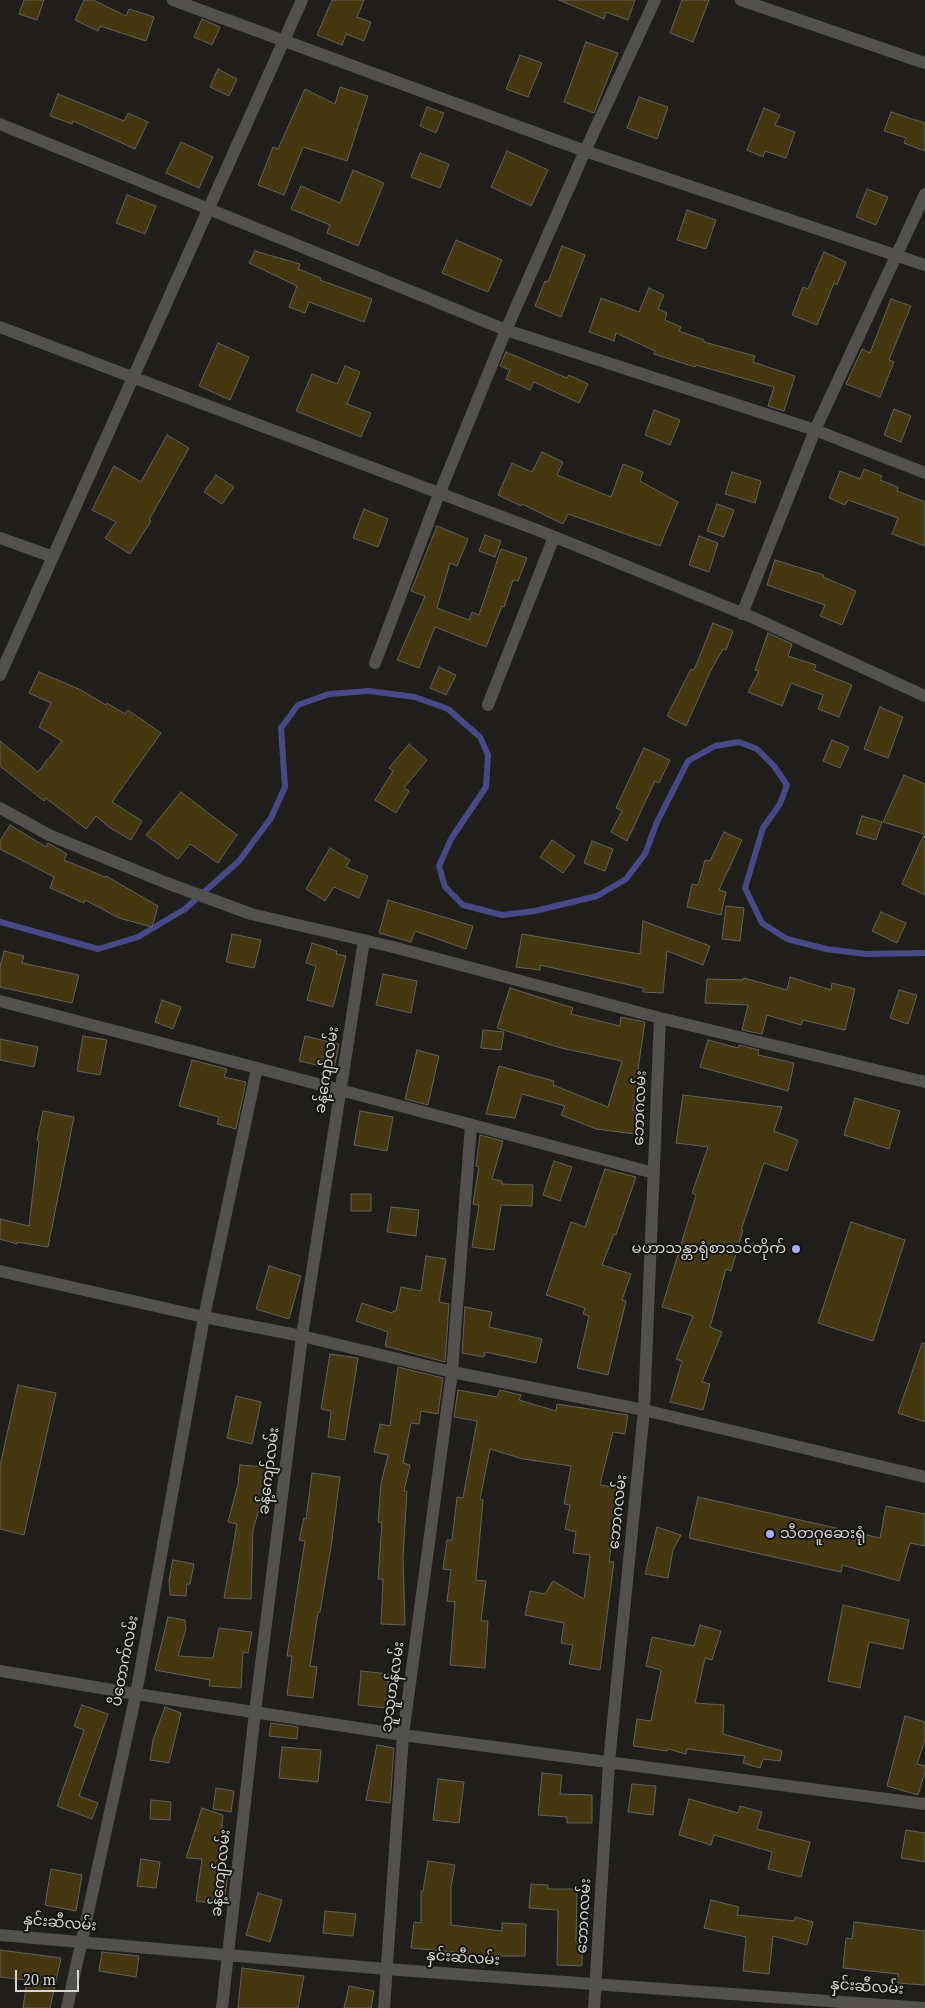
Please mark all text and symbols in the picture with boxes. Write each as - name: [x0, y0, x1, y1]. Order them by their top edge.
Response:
- street label: ခန့်ကျော်လမ်း: [311, 1025, 343, 1115]
- street label: ဘောဂလမ်း: [630, 1070, 650, 1146]
- place label: မဟာသန္တာရုံစာသင်တိုက်: [632, 1240, 786, 1258]
- marker: မဟာသန္တာရုံစာသင်တိုက်: [790, 1243, 802, 1255]
- street label: ခန့်ကျော်လမ်း: [255, 1426, 283, 1516]
- street label: ဘောဂလမ်း: [605, 1474, 631, 1550]
- place label: သီတဂူဆေးရုံ: [780, 1525, 865, 1543]
- marker: သီတဂူဆေးရုံ: [764, 1528, 776, 1540]
- street label: ပိတောက်လမ်း: [107, 1614, 143, 1708]
- street label: သူသူဟန်လမ်း: [378, 1640, 408, 1734]
- street label: ခန့်ကျော်လမ်း: [207, 1828, 235, 1918]
- street label: ဘောဂလမ်း: [573, 1878, 595, 1954]
- street label: နှင်းဆီလမ်း: [23, 1911, 97, 1935]
- street label: နှင်းဆီလမ်း: [426, 1946, 500, 1970]
- scale bar: [18, 1960, 81, 1992]
- text: 20 m: [23, 1969, 56, 1989]
- street label: နှင်းဆီလမ်း: [830, 1975, 904, 1999]

